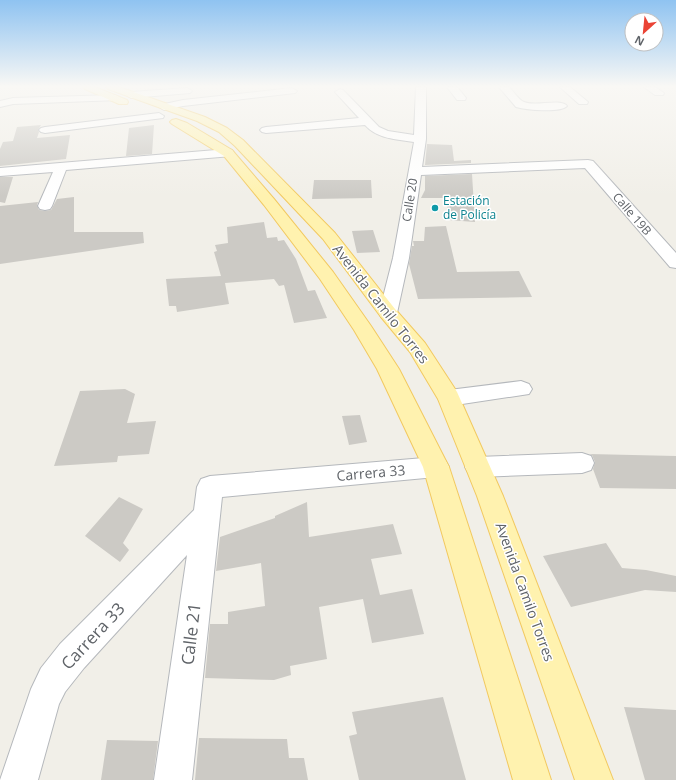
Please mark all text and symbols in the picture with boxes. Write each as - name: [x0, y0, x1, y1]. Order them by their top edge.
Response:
- north arrow: [624, 12, 664, 52]
- text: N: [632, 33, 647, 50]
- street label: Calle 20: [398, 177, 421, 223]
- street label: Calle 19B: [609, 189, 656, 239]
- place label: Estación de Policía: [443, 192, 496, 223]
- marker: Estación de Policía: [430, 203, 440, 213]
- street label: Avenida Camilo Torres: [329, 240, 434, 368]
- street label: Carrera 33: [336, 460, 406, 485]
- street label: Avenida Camilo Torres: [491, 520, 560, 664]
- street label: Carrera 33: [56, 597, 130, 674]
- street label: Calle 21: [175, 602, 206, 666]

